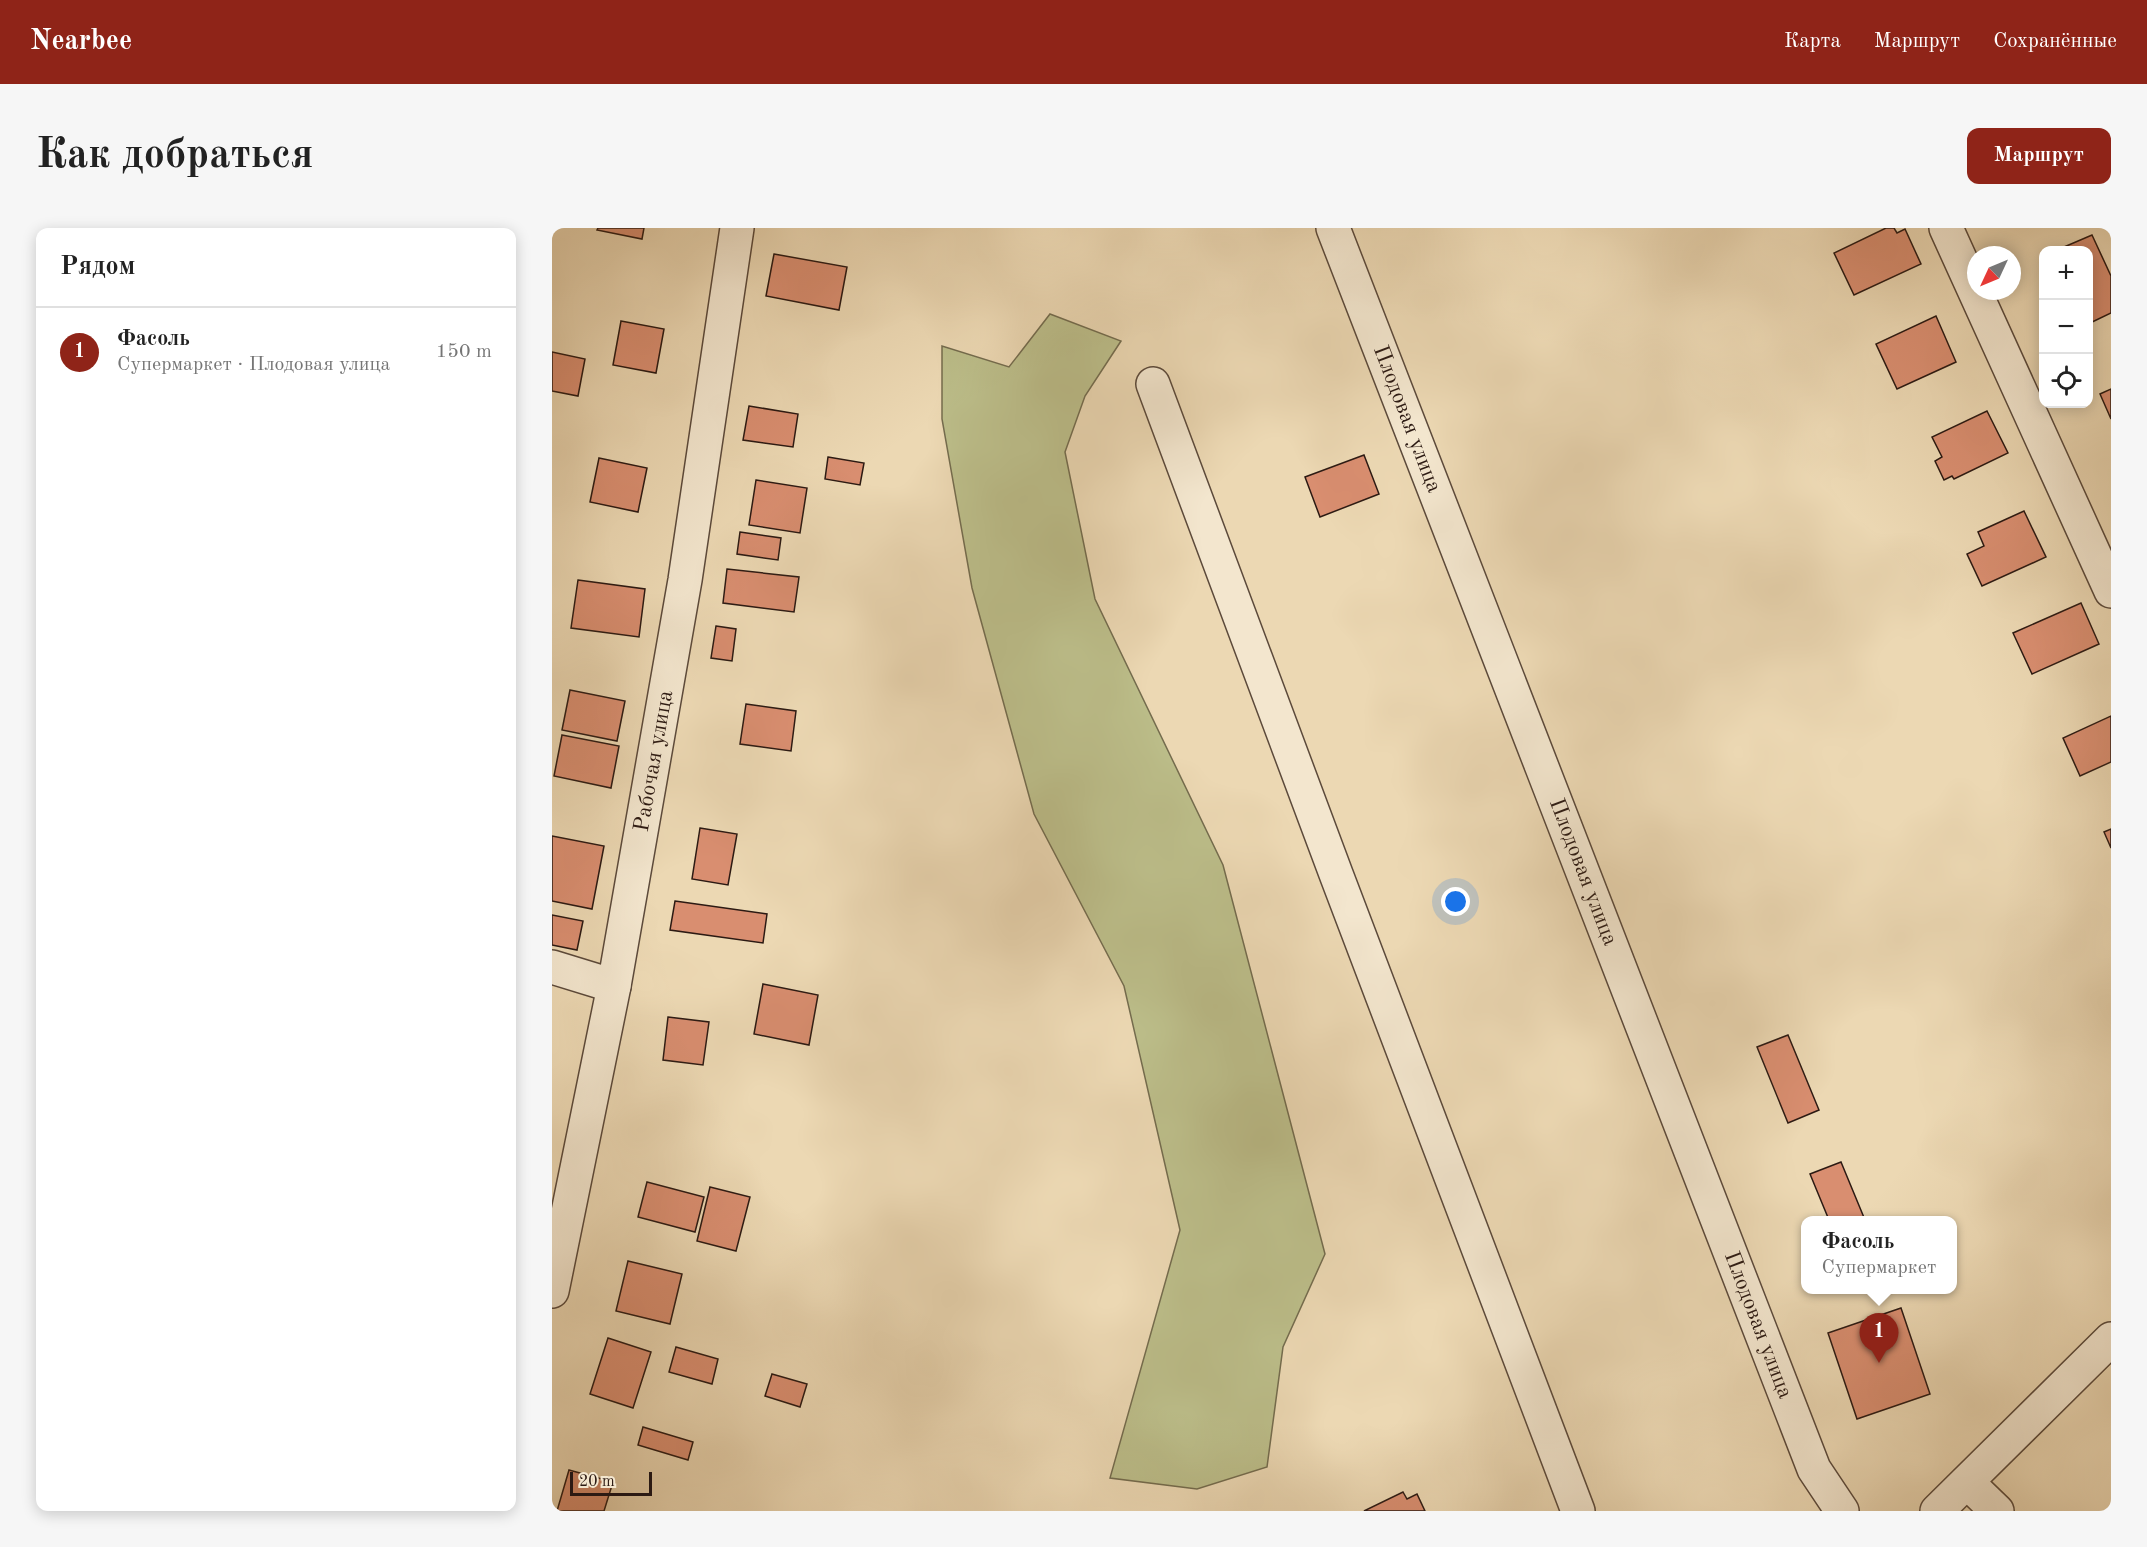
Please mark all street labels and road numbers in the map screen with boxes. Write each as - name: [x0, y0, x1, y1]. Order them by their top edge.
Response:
- street label: Плодовая улица: [1369, 342, 1445, 496]
- street label: Рабочая улица: [631, 688, 677, 834]
- street label: Плодовая улица: [1545, 795, 1621, 949]
- street label: Плодовая улица: [1720, 1248, 1796, 1402]

